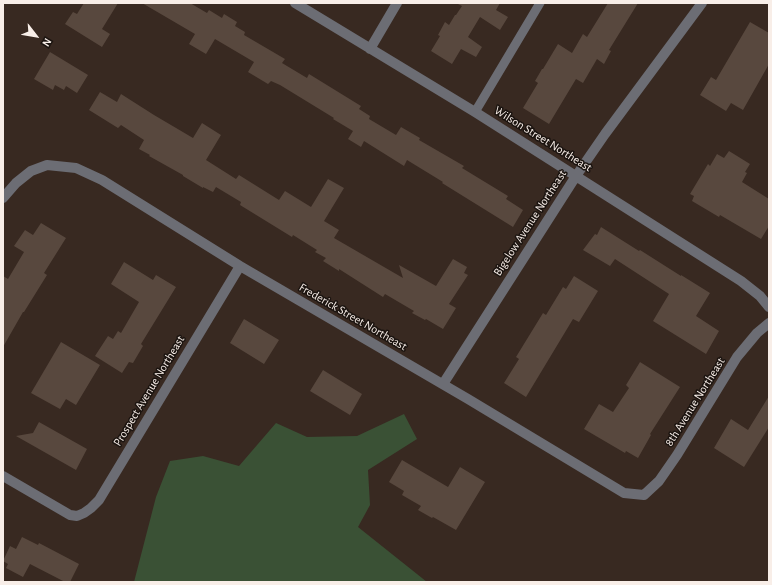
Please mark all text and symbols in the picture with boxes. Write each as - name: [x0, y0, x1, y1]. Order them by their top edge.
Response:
- north arrow: [16, 16, 56, 56]
- text: N: [40, 36, 53, 49]
- street label: Wilson Street Northeast: [492, 103, 594, 175]
- street label: Bigelow Avenue Northeast: [490, 167, 570, 279]
- street label: Frederick Street Northeast: [297, 280, 409, 354]
- street label: Prospect Avenue Northeast: [110, 333, 188, 449]
- street label: 8th Avenue Northeast: [662, 355, 728, 449]

